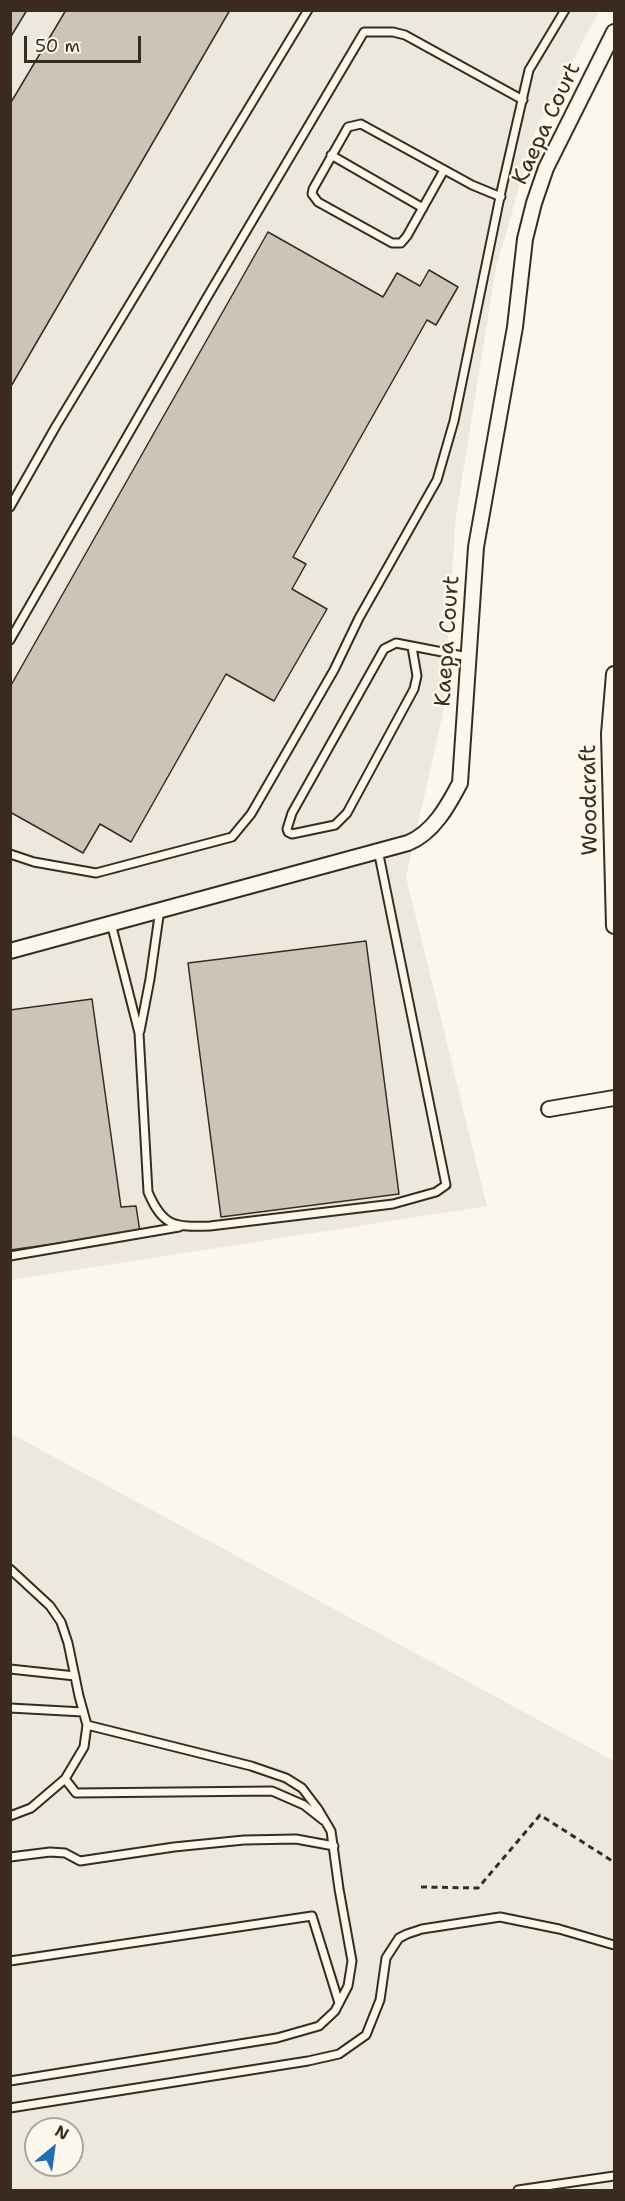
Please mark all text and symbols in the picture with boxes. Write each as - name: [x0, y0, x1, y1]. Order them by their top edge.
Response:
- scale bar: [27, 24, 144, 62]
- text: 50 m: [35, 34, 80, 58]
- street label: Kaepa Court: [507, 59, 587, 189]
- street label: Kaepa Court: [430, 575, 466, 707]
- street label: Woodcraft: [576, 744, 604, 856]
- north arrow: [24, 2117, 84, 2177]
- text: N: [51, 2120, 73, 2145]

